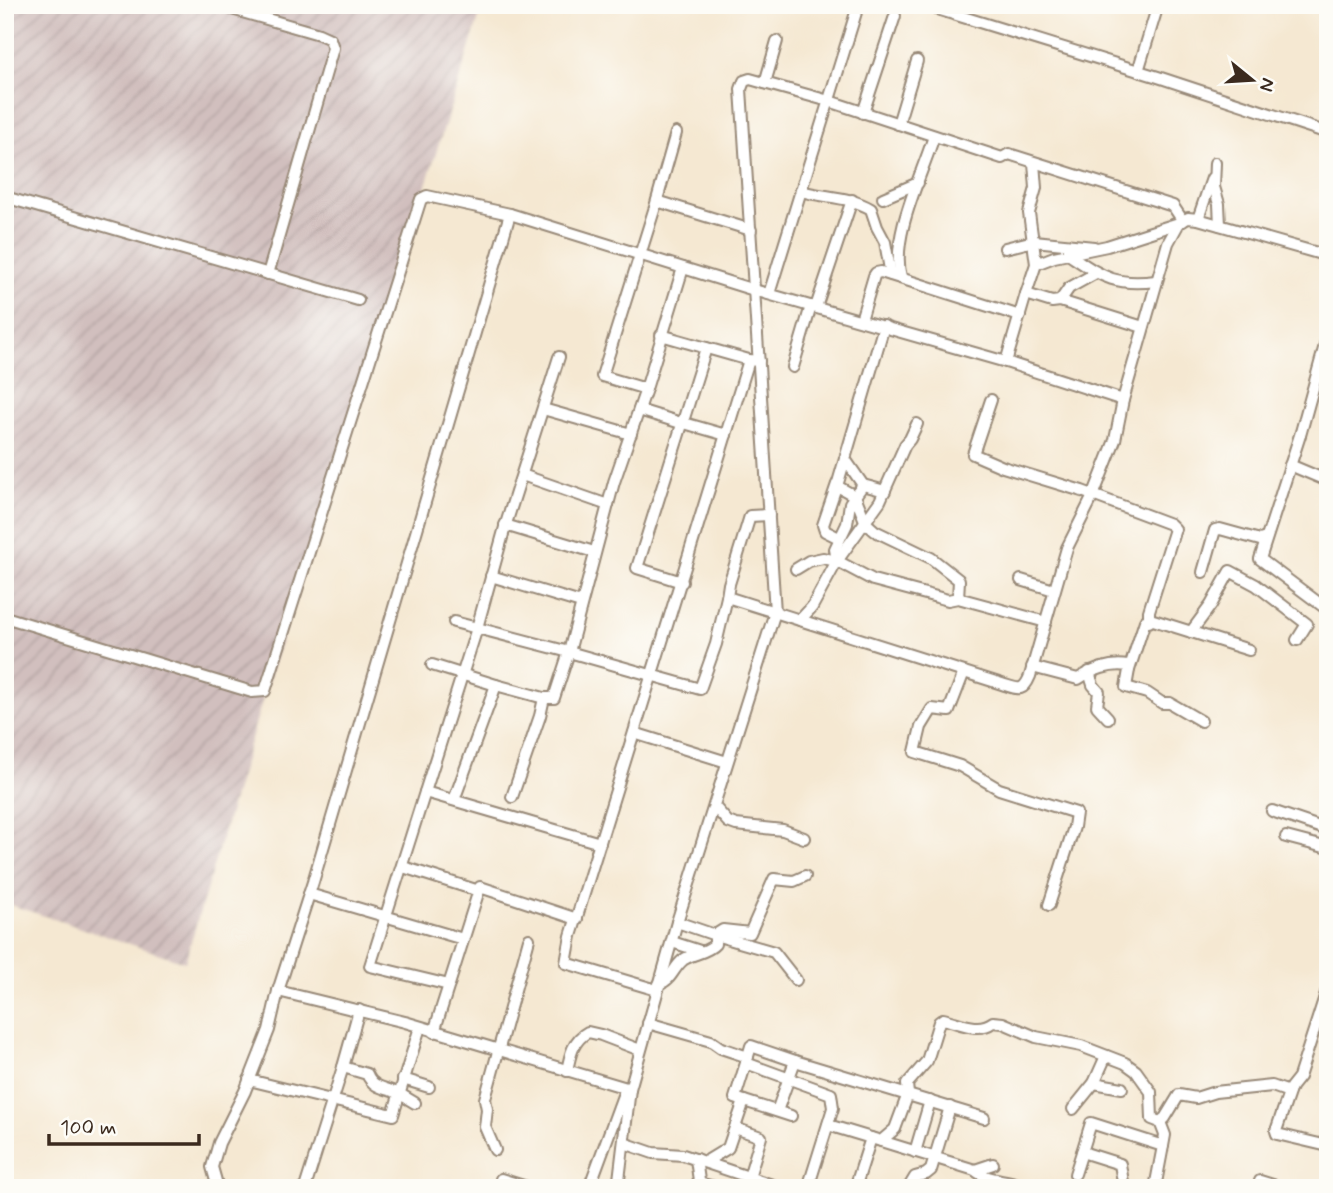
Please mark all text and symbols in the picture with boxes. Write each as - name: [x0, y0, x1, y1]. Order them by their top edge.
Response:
- north arrow: [1218, 46, 1288, 116]
- text: N: [1253, 75, 1281, 95]
- scale bar: [49, 1102, 200, 1146]
- text: 100 m: [60, 1114, 116, 1142]

